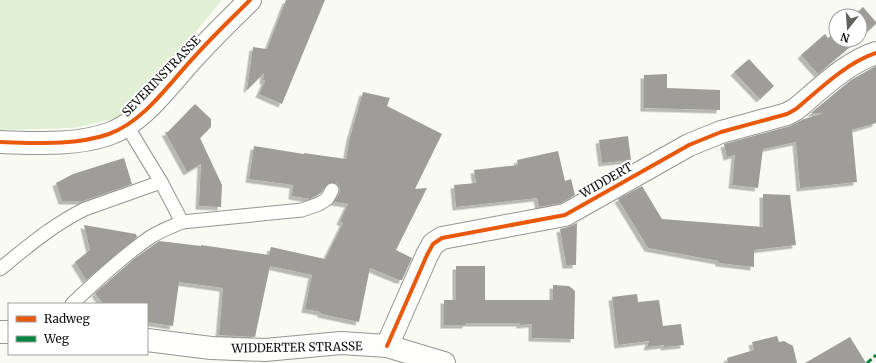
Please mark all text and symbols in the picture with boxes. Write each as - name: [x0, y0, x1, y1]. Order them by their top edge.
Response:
- north arrow: [828, 8, 868, 48]
- text: N: [839, 30, 851, 46]
- street label: SEVERINSTRASSE: [119, 32, 204, 120]
- street label: WIDDERT: [576, 159, 636, 202]
- legend: [8, 303, 148, 355]
- text: Radweg: [44, 311, 90, 326]
- text: Weg: [43, 331, 70, 346]
- street label: WIDDERTER STRASSE: [230, 338, 363, 356]

